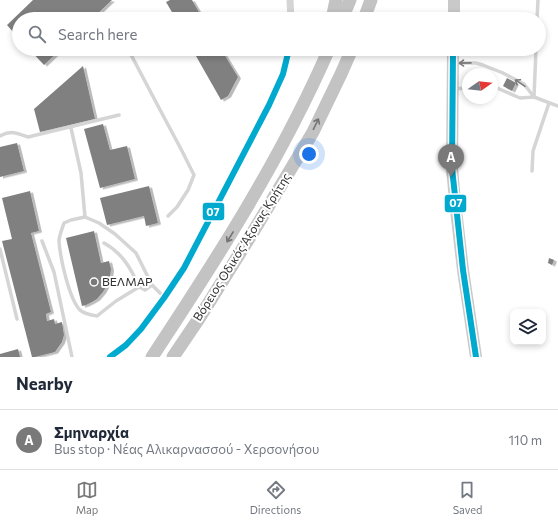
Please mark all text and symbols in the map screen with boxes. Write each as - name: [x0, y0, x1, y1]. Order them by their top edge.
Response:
- search box: [12, 12, 546, 56]
- icon: search: [26, 23, 48, 45]
- text: Search here: [58, 25, 137, 43]
- one-way arrow: [459, 59, 472, 67]
- north arrow: [462, 68, 498, 104]
- one-way arrow: [515, 79, 526, 87]
- one-way arrow: [313, 118, 320, 130]
- your location: [299, 144, 319, 164]
- pin: A: [438, 144, 464, 177]
- street label: Βόρειος Οδικός Άξονας Κρήτης: [190, 170, 293, 323]
- line badge: 07: [444, 194, 467, 213]
- text: 07: [449, 196, 463, 209]
- line badge: 07: [202, 202, 225, 221]
- text: 07: [206, 205, 220, 218]
- one-way arrow: [225, 231, 233, 243]
- place label: ΒΕΛΜΑΡ: [102, 274, 153, 288]
- marker: ΒΕΛΜΑΡ: [89, 277, 99, 287]
- map controls: [510, 309, 546, 345]
- button: layers: [510, 309, 546, 345]
- text: Nearby: [16, 373, 73, 394]
- text: Σμηναρχία: [54, 423, 129, 441]
- text: A: [24, 432, 34, 448]
- text: 110 m: [509, 432, 542, 448]
- text: Bus stop · Νέας Αλικαρνασσού - Χερσονήσου: [54, 441, 319, 457]
- tab: Map: [76, 479, 98, 516]
- tab: Directions: [250, 479, 301, 516]
- tab: Saved: [453, 479, 482, 516]

